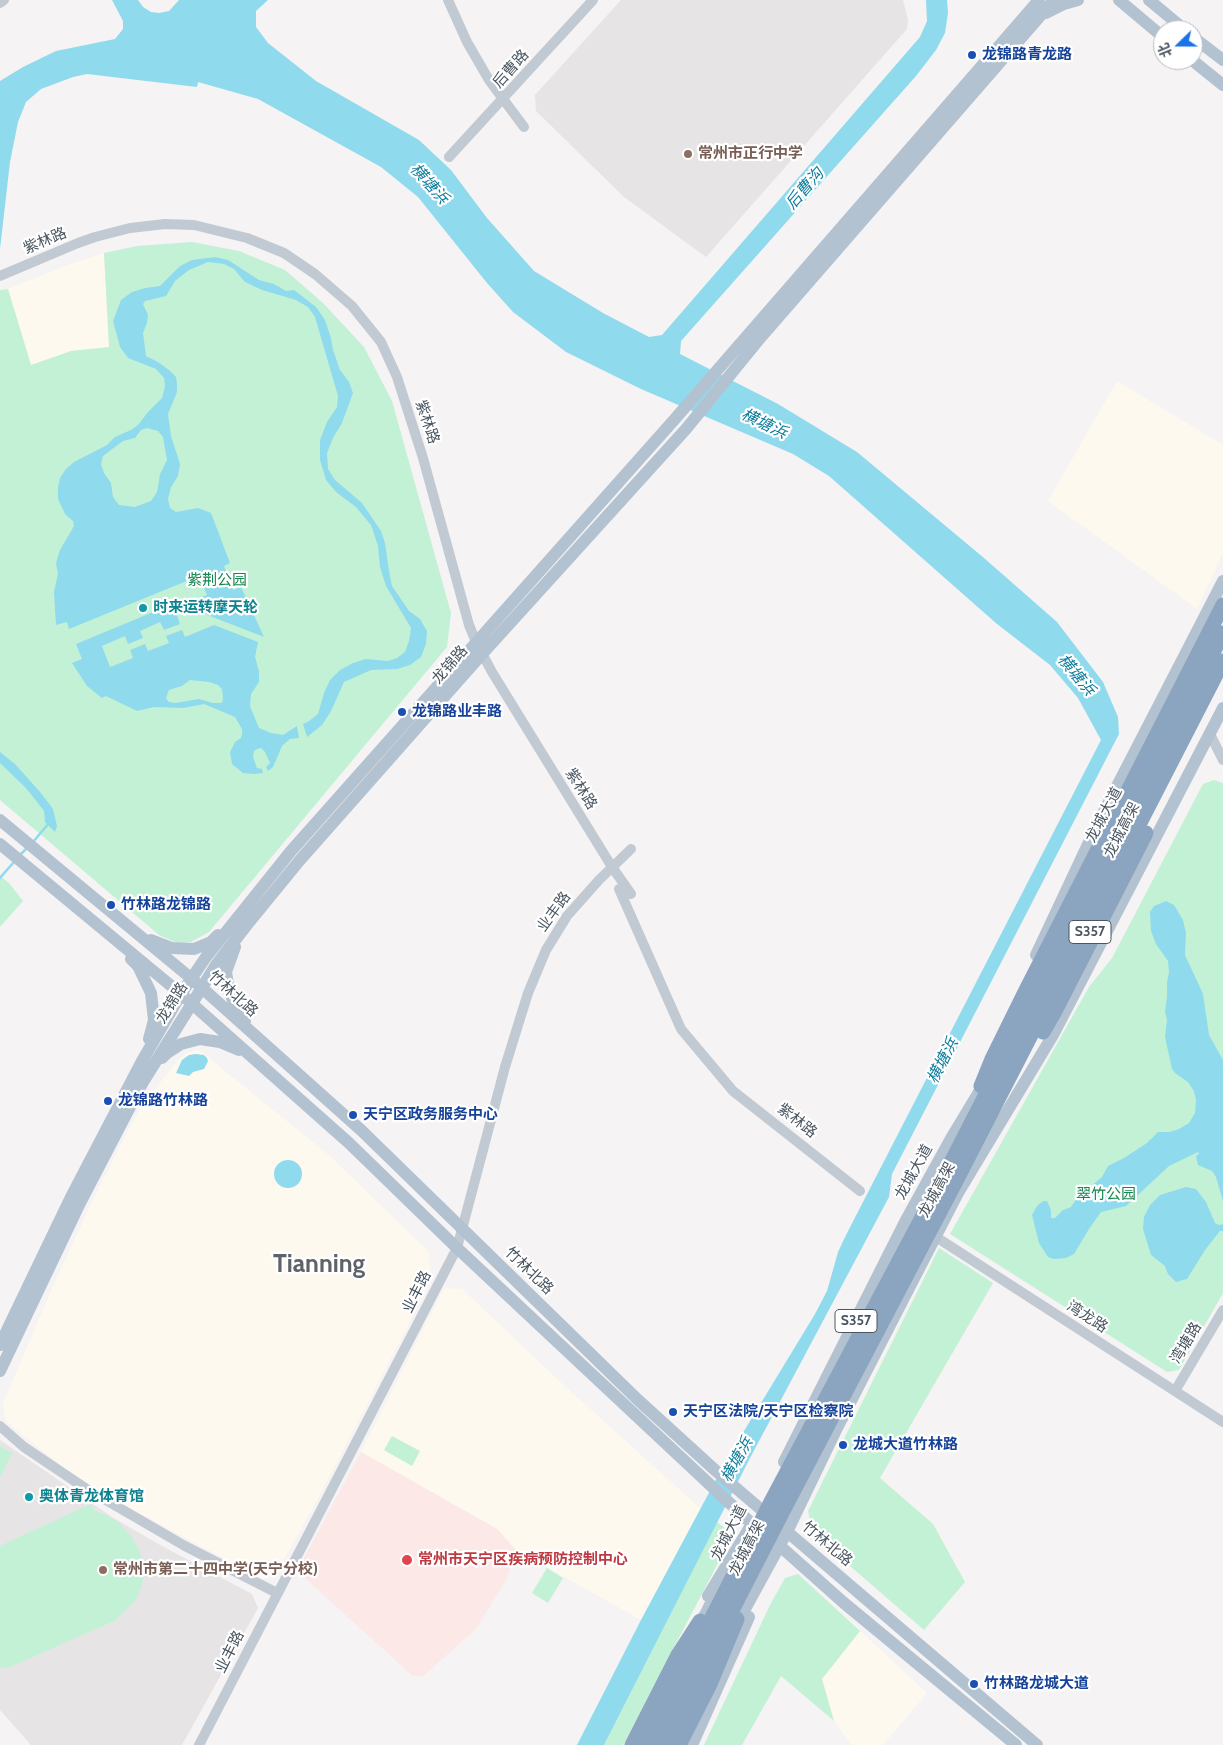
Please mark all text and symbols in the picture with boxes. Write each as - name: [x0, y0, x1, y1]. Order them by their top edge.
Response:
- north arrow: [1153, 20, 1203, 70]
- text: 北: [1154, 40, 1176, 60]
- street label: 后曹路: [489, 46, 533, 92]
- place label: 龙锦路青龙路: [982, 46, 1072, 64]
- marker: 龙锦路青龙路: [966, 49, 978, 61]
- place label: 常州市正行中学: [698, 145, 803, 163]
- marker: 常州市正行中学: [682, 148, 694, 160]
- water label: 横塘浜: [406, 160, 452, 208]
- water label: 后曹沟: [782, 165, 828, 213]
- street label: 紫林路: [21, 224, 69, 258]
- street label: 紫林路: [411, 398, 443, 446]
- water label: 横塘浜: [738, 405, 790, 443]
- park label: 紫荆公园: [187, 572, 247, 590]
- place label: 时来运转摩天轮: [153, 599, 258, 617]
- marker: 时来运转摩天轮: [137, 602, 149, 614]
- street label: 龙锦路: [428, 642, 472, 688]
- water label: 横塘浜: [1053, 650, 1099, 700]
- place label: 龙锦路业丰路: [412, 703, 502, 721]
- marker: 龙锦路业丰路: [396, 706, 408, 718]
- street label: 紫林路: [561, 765, 601, 813]
- street label: 龙城大道: [1082, 784, 1126, 846]
- street label: 龙城高架: [1100, 799, 1144, 861]
- street label: 业丰路: [533, 889, 575, 935]
- place label: 竹林路龙锦路: [121, 896, 211, 914]
- marker: 竹林路龙锦路: [105, 899, 117, 911]
- road number: S357: [1069, 920, 1111, 944]
- street label: 竹林北路: [205, 967, 261, 1021]
- street label: 龙锦路: [152, 979, 192, 1027]
- water label: 横塘浜: [924, 1035, 962, 1087]
- place label: 龙锦路竹林路: [118, 1092, 208, 1110]
- marker: 龙锦路竹林路: [102, 1095, 114, 1107]
- street label: 紫林路: [774, 1100, 820, 1142]
- place label: 天宁区政务服务中心: [363, 1106, 498, 1124]
- marker: 天宁区政务服务中心: [347, 1109, 359, 1121]
- street label: 龙城大道: [892, 1141, 936, 1203]
- street label: 龙城高架: [915, 1159, 959, 1221]
- park label: 翠竹公园: [1076, 1186, 1136, 1204]
- street label: 竹林北路: [501, 1244, 557, 1298]
- district label: Tianning: [273, 1250, 365, 1280]
- street label: 业丰路: [399, 1268, 435, 1316]
- street label: 湾龙路: [1063, 1297, 1111, 1337]
- road number: S357: [835, 1310, 877, 1332]
- street label: 湾塘路: [1167, 1319, 1205, 1367]
- place label: 天宁区法院/天宁区检察院: [683, 1403, 853, 1421]
- marker: 天宁区法院/天宁区检察院: [667, 1406, 679, 1418]
- water label: 横塘浜: [717, 1434, 757, 1486]
- place label: 龙城大道竹林路: [853, 1436, 958, 1454]
- marker: 龙城大道竹林路: [837, 1439, 849, 1451]
- place label: 奥体青龙体育馆: [39, 1488, 144, 1506]
- marker: 奥体青龙体育馆: [23, 1491, 35, 1503]
- street label: 龙城大道: [707, 1502, 751, 1564]
- street label: 龙城高架: [725, 1517, 769, 1579]
- street label: 竹林北路: [798, 1518, 856, 1570]
- place label: 常州市天宁区疾病预防控制中心: [418, 1551, 628, 1569]
- marker: 常州市天宁区疾病预防控制中心: [400, 1553, 414, 1567]
- place label: 常州市第二十四中学(天宁分校): [113, 1561, 318, 1579]
- marker: 常州市第二十四中学(天宁分校): [97, 1564, 109, 1576]
- street label: 业丰路: [212, 1628, 248, 1676]
- place label: 竹林路龙城大道: [984, 1675, 1089, 1693]
- marker: 竹林路龙城大道: [968, 1678, 980, 1690]

